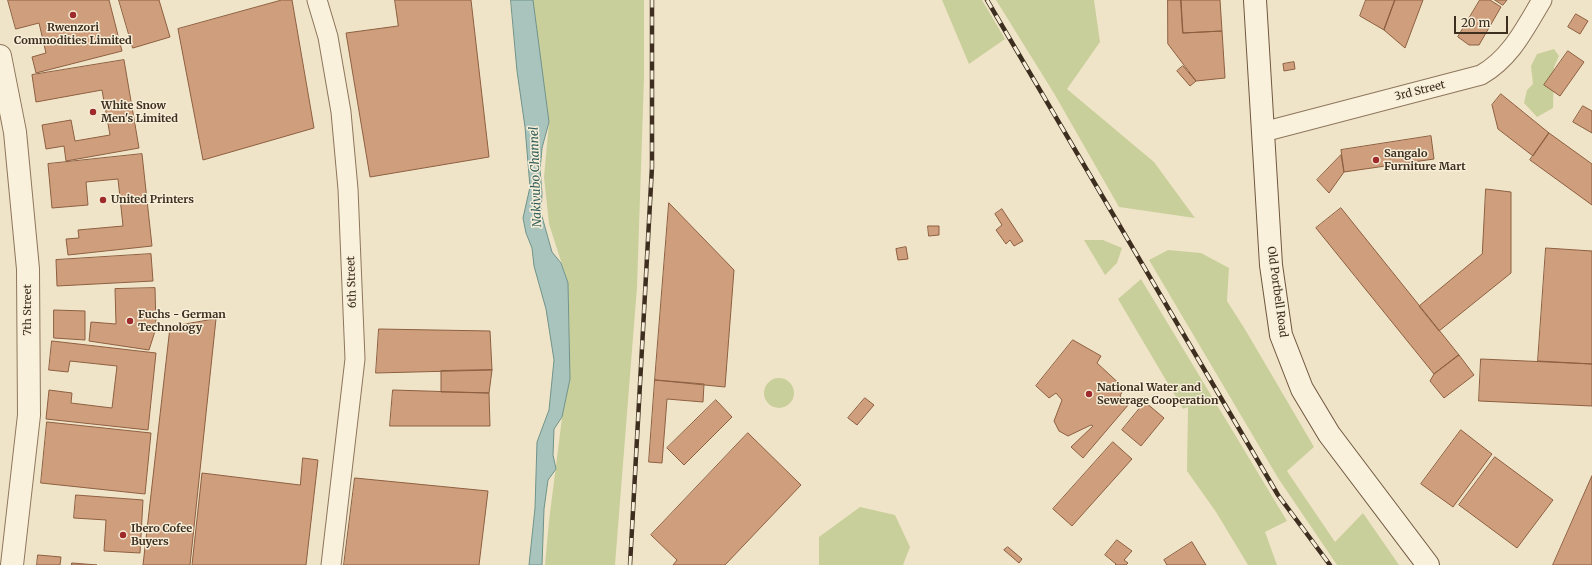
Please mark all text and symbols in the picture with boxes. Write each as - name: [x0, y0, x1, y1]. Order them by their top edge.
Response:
- scale bar: [1456, 8, 1510, 34]
- marker: Rwenzori Commodities Limited: [68, 10, 78, 20]
- text: 20 m: [1461, 15, 1490, 30]
- place label: Rwenzori Commodities Limited: [14, 21, 132, 47]
- street label: 3rd Street: [1393, 78, 1447, 104]
- place label: White Snow Men's Limited: [101, 99, 178, 125]
- marker: White Snow Men's Limited: [88, 107, 98, 117]
- water label: Nakivubo Channel: [527, 126, 545, 228]
- place label: Sangalo Furniture Mart: [1384, 147, 1466, 173]
- marker: Sangalo Furniture Mart: [1371, 155, 1381, 165]
- place label: United Printers: [111, 193, 194, 207]
- marker: United Printers: [98, 195, 108, 205]
- street label: Old Portbell Road: [1264, 246, 1290, 338]
- street label: 6th Street: [344, 256, 360, 308]
- street label: 7th Street: [21, 284, 35, 336]
- place label: Fuchs - German Technology: [138, 308, 226, 334]
- marker: Fuchs - German Technology: [125, 316, 135, 326]
- place label: National Water and Sewerage Cooperation: [1097, 381, 1218, 407]
- marker: National Water and Sewerage Cooperation: [1084, 389, 1094, 399]
- place label: Ibero Cofee Buyers: [131, 522, 192, 548]
- marker: Ibero Cofee Buyers: [118, 530, 128, 540]

